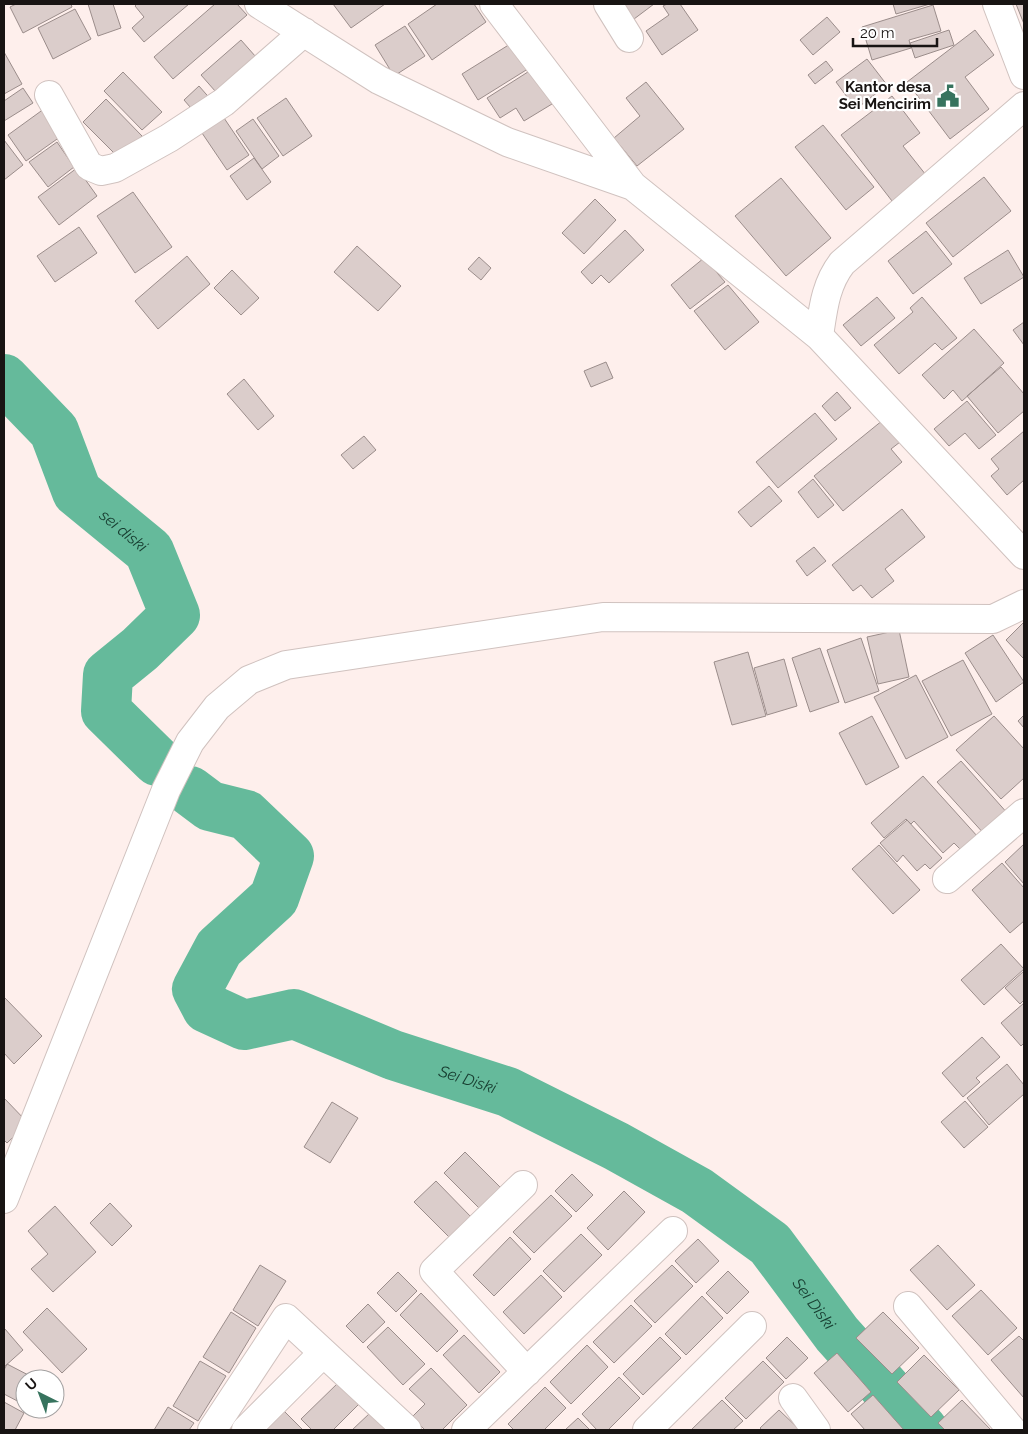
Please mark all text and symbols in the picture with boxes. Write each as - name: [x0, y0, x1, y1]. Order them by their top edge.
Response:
- scale bar: [853, 15, 937, 47]
- text: 20 m: [860, 24, 895, 42]
- place label: Kantor desa Sei Mencirim: [839, 78, 931, 113]
- public building icon: Kantor desa Sei Mencirim: [935, 83, 961, 109]
- water label: sei diski: [95, 505, 152, 556]
- water label: Sei Diski: [435, 1061, 499, 1098]
- water label: Sei Diski: [788, 1273, 839, 1334]
- north arrow: [15, 1369, 65, 1419]
- text: U: [22, 1375, 41, 1394]

